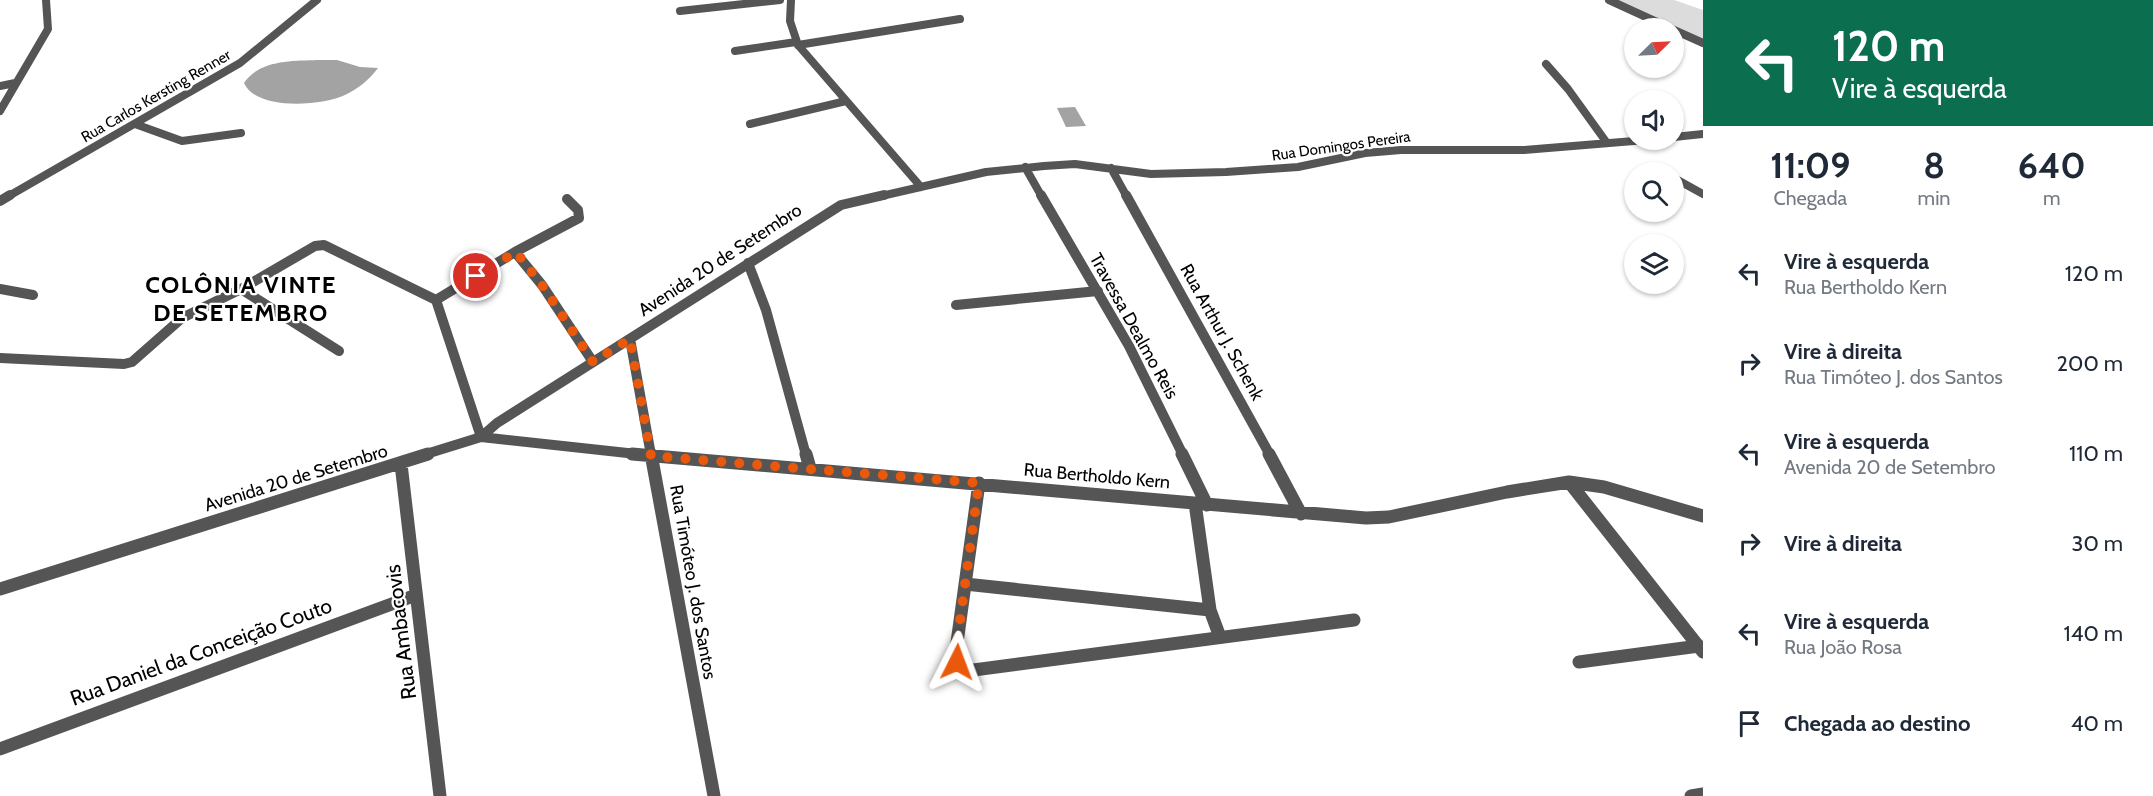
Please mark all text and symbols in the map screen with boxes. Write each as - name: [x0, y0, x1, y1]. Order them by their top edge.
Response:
- north arrow: [1624, 18, 1684, 78]
- map controls: [1624, 18, 1684, 294]
- text: 120 m: [1832, 20, 1945, 72]
- icon: left: [1733, 24, 1811, 102]
- street label: Rua Carlos Kersting Renner: [78, 46, 234, 146]
- text: Vire à esquerda: [1832, 72, 2007, 105]
- button: sound: [1624, 90, 1684, 150]
- street label: Rua Domingos Pereira: [1271, 127, 1412, 165]
- text: 11:09: [1770, 143, 1850, 187]
- text: 8: [1923, 143, 1945, 187]
- text: 640: [2018, 143, 2086, 187]
- button: search: [1624, 162, 1684, 222]
- text: Chegada: [1773, 186, 1847, 210]
- text: min: [1918, 186, 1951, 210]
- text: m: [2043, 186, 2061, 210]
- street label: Avenida 20 de Setembro: [634, 199, 806, 321]
- button: layers: [1624, 234, 1684, 294]
- text: Vire à esquerda: [1784, 248, 1929, 275]
- street label: Travessa Dealmo Reis: [1085, 249, 1183, 403]
- pin: [450, 250, 501, 301]
- icon: left: [1733, 257, 1766, 290]
- icon: arrive: [459, 259, 492, 292]
- street label: Rua Arthur J. Schenk: [1175, 260, 1269, 405]
- text: 120 m: [2065, 260, 2123, 287]
- district label: COLÔNIA VINTE DE SETEMBRO: [145, 270, 337, 327]
- text: Rua Bertholdo Kern: [1784, 275, 1947, 299]
- text: Vire à direita: [1784, 338, 1902, 365]
- icon: right: [1733, 347, 1766, 380]
- text: 200 m: [2057, 350, 2123, 377]
- text: Rua Timóteo J. dos Santos: [1784, 365, 2003, 389]
- text: Vire à esquerda: [1784, 428, 1929, 455]
- icon: left: [1733, 437, 1766, 470]
- street label: Avenida 20 de Setembro: [202, 440, 390, 516]
- text: 110 m: [2069, 440, 2123, 467]
- text: Avenida 20 de Setembro: [1784, 455, 1995, 479]
- street label: Rua Bertholdo Kern: [1023, 459, 1171, 493]
- street label: Rua Timóteo J. dos Santos: [665, 483, 721, 681]
- icon: right: [1733, 527, 1766, 560]
- text: Vire à direita: [1784, 530, 1902, 557]
- text: 30 m: [2071, 530, 2123, 557]
- street label: Rua Ambacovis: [380, 563, 421, 701]
- street label: Rua Daniel da Conceição Couto: [67, 592, 335, 711]
- text: Vire à esquerda: [1784, 608, 1929, 635]
- icon: left: [1733, 617, 1766, 650]
- text: 140 m: [2064, 620, 2123, 647]
- position arrow: [925, 630, 989, 694]
- text: Rua João Rosa: [1784, 635, 1902, 659]
- icon: arrive: [1733, 707, 1766, 740]
- text: Chegada ao destino: [1784, 710, 1970, 737]
- text: 40 m: [2071, 710, 2123, 737]

